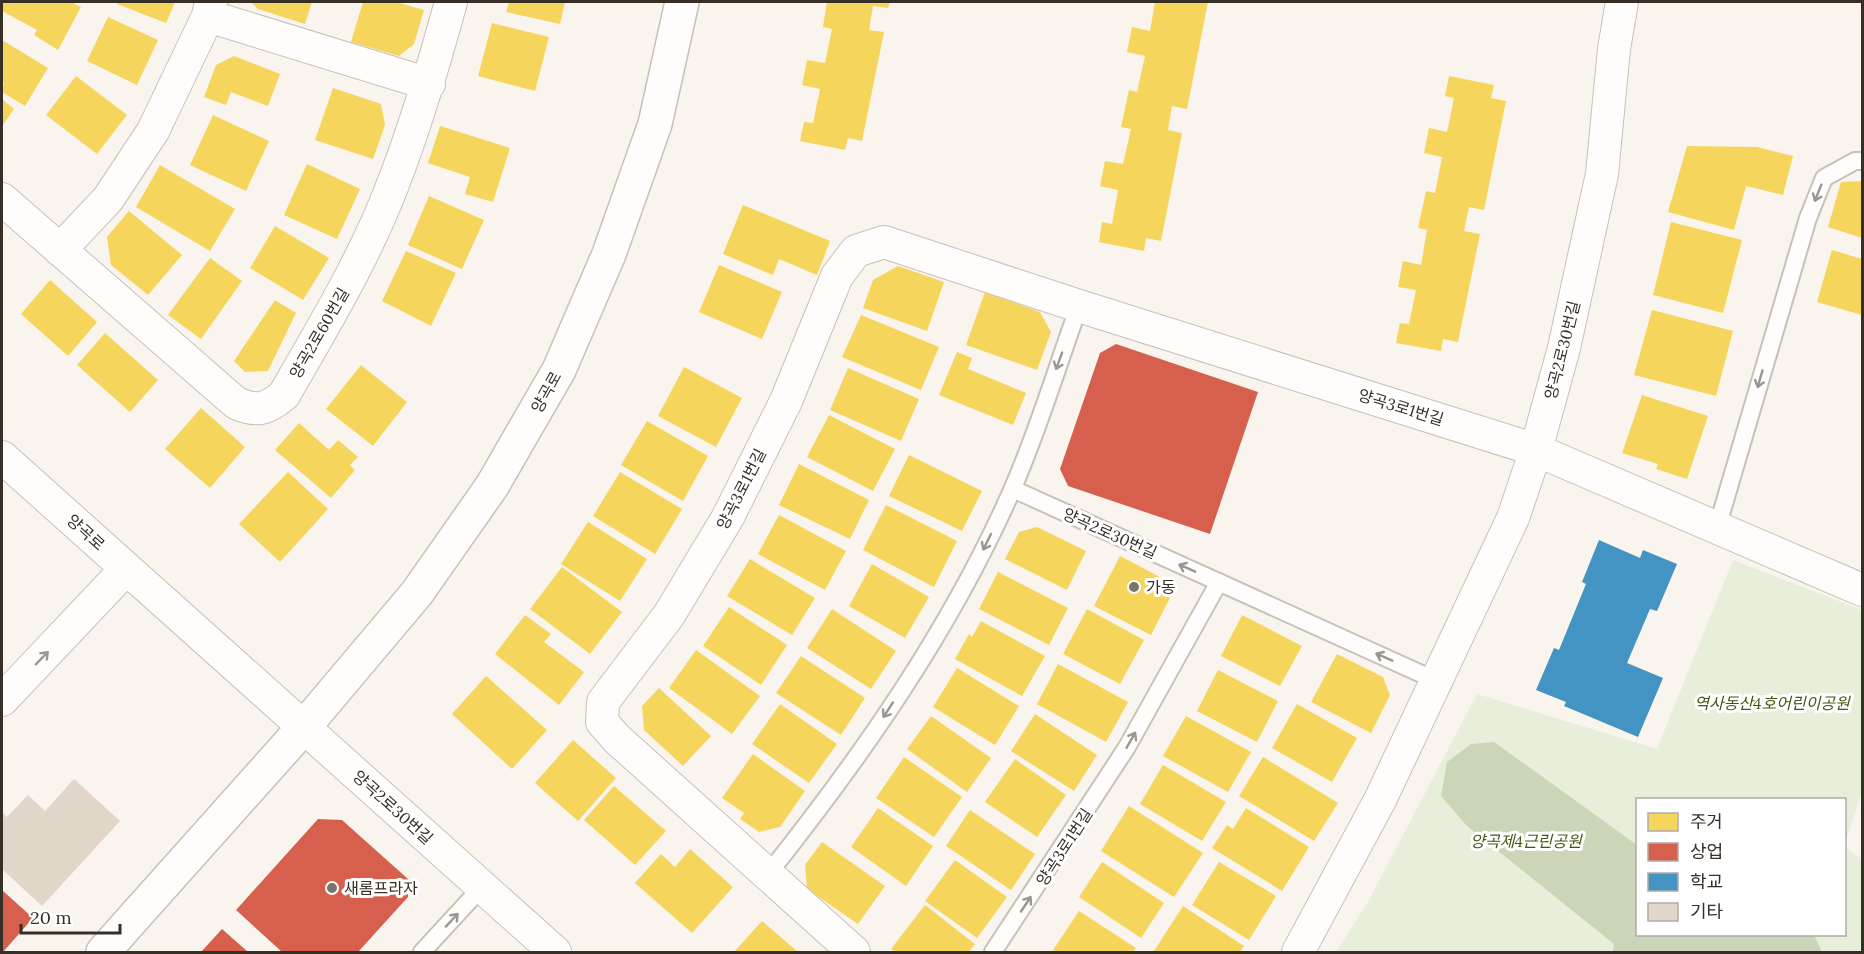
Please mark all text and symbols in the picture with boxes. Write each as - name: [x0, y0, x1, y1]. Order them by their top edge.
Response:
- one-way arrow: [1812, 183, 1823, 201]
- street label: 양곡2로60번길: [285, 284, 353, 382]
- street label: 양곡2로30번길: [1540, 299, 1584, 401]
- one-way arrow: [1052, 351, 1063, 370]
- street label: 양곡로: [527, 368, 566, 416]
- one-way arrow: [1754, 369, 1765, 388]
- street label: 양곡3로1번길: [1356, 385, 1446, 429]
- street label: 양곡3로1번길: [712, 445, 770, 533]
- street label: 양곡2로30번길: [1060, 503, 1160, 563]
- street label: 양곡로: [63, 510, 109, 554]
- one-way arrow: [981, 533, 992, 551]
- one-way arrow: [1179, 561, 1197, 573]
- place label: 가동: [1146, 577, 1176, 597]
- marker: 가동: [1127, 580, 1141, 594]
- one-way arrow: [35, 651, 49, 666]
- one-way arrow: [1375, 651, 1393, 662]
- park label: 역사동산4호어린이공원: [1694, 693, 1851, 713]
- one-way arrow: [881, 701, 894, 718]
- one-way arrow: [1125, 732, 1137, 749]
- street label: 양곡2로30번길: [349, 766, 437, 848]
- legend: [1636, 798, 1846, 936]
- street label: 양곡3로1번길: [1032, 805, 1096, 889]
- text: 주거: [1690, 810, 1723, 833]
- park label: 양곡제4근린공원: [1470, 831, 1583, 851]
- text: 상업: [1690, 840, 1723, 863]
- text: 학교: [1690, 870, 1723, 893]
- place label: 새롬프라자: [344, 878, 418, 898]
- marker: 새롬프라자: [325, 881, 339, 895]
- scale bar: [21, 897, 120, 935]
- one-way arrow: [1020, 897, 1032, 913]
- text: 기타: [1690, 900, 1724, 923]
- text: 20 m: [30, 906, 72, 929]
- one-way arrow: [444, 913, 459, 928]

